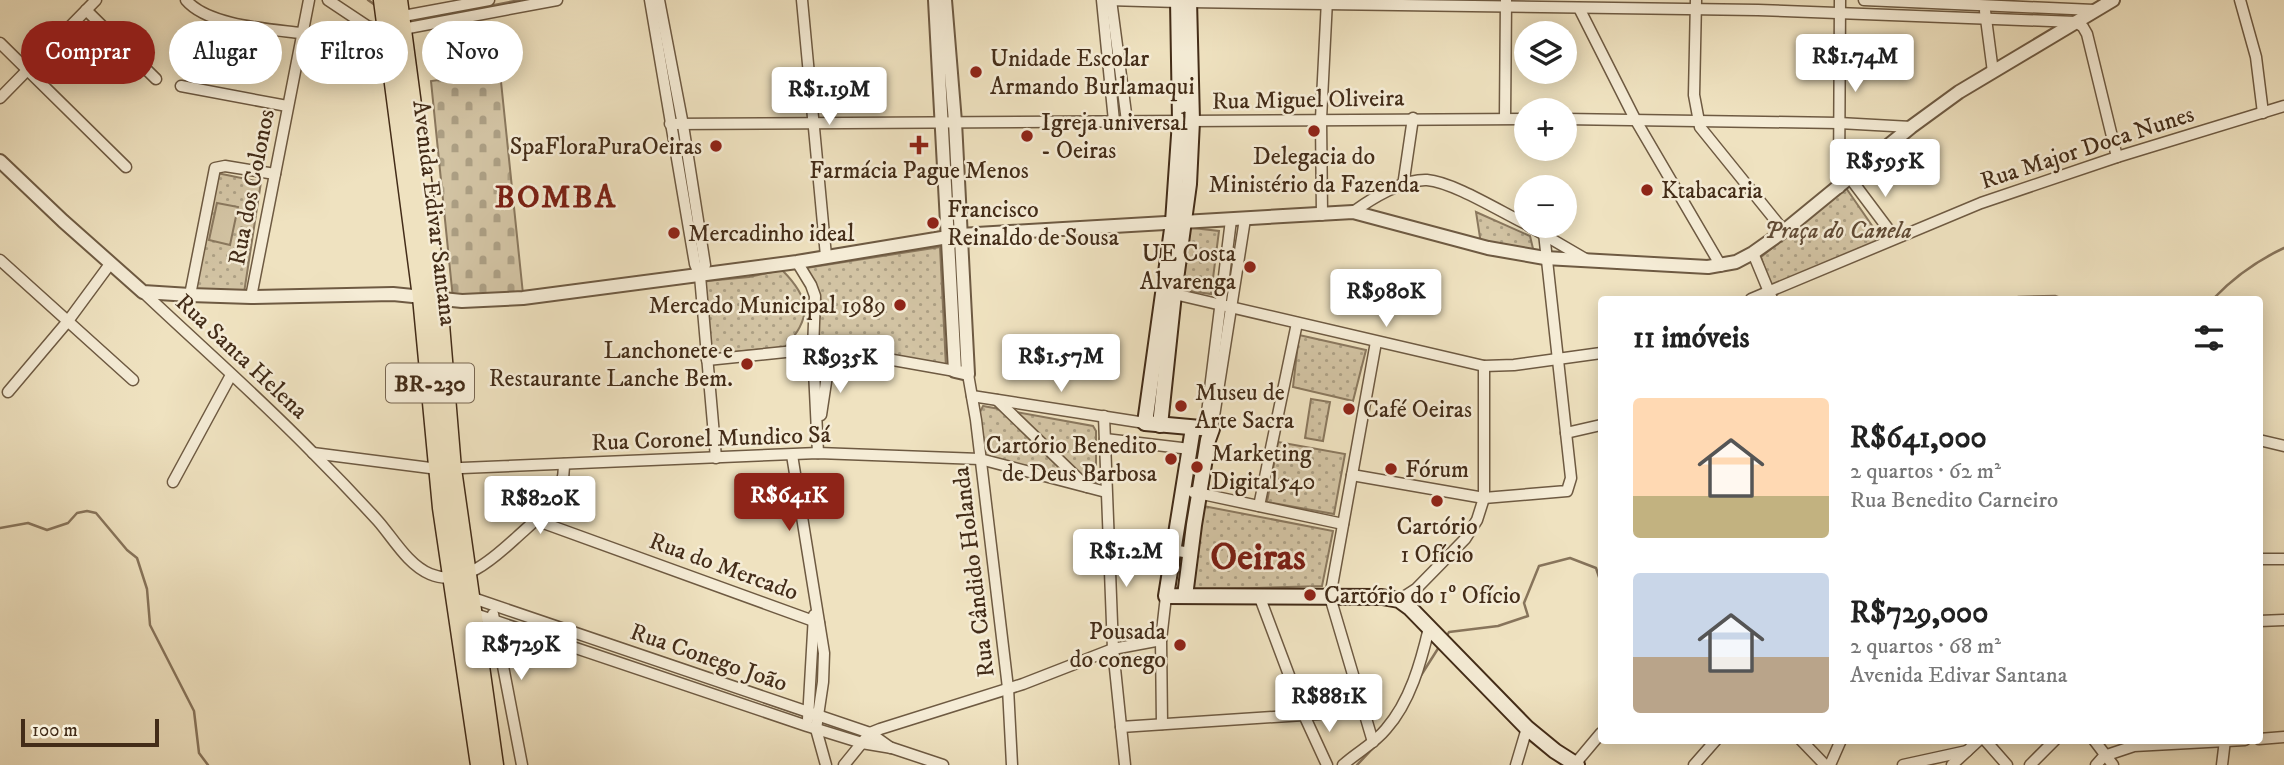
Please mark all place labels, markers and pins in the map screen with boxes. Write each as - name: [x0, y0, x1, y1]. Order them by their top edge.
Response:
- pin: R$1.74M: [1790, 34, 1920, 94]
- place label: Unidade Escolar Armando Burlamaqui: [990, 44, 1195, 102]
- marker: Unidade Escolar Armando Burlamaqui: [968, 64, 984, 80]
- pin: R$1.19M: [764, 68, 894, 127]
- place label: Igreja universal - Oeiras: [1041, 108, 1188, 166]
- marker: Delegacia do Ministério da Fazenda: [1306, 123, 1322, 139]
- marker: Igreja universal - Oeiras: [1019, 128, 1035, 144]
- place label: SpaFloraPuraOeiras: [510, 132, 702, 162]
- marker: Farmácia Pague Menos: [911, 137, 927, 153]
- marker: SpaFloraPuraOeiras: [708, 138, 724, 154]
- pin: R$595K: [1828, 140, 1942, 199]
- place label: Delegacia do Ministério da Fazenda: [1209, 142, 1420, 200]
- place label: Farmácia Pague Menos: [809, 156, 1029, 186]
- place label: Ktabacaria: [1661, 176, 1764, 206]
- marker: Ktabacaria: [1639, 182, 1655, 198]
- place label: Francisco Reinaldo de Sousa: [947, 195, 1120, 253]
- marker: Francisco Reinaldo de Sousa: [925, 215, 941, 231]
- place label: Mercadinho ideal: [688, 219, 855, 249]
- marker: Mercadinho ideal: [666, 225, 682, 241]
- place label: UE Costa Alvarenga: [1140, 239, 1237, 297]
- marker: UE Costa Alvarenga: [1242, 259, 1258, 275]
- pin: R$980K: [1329, 270, 1443, 329]
- place label: Mercado Municipal 1989: [649, 291, 886, 321]
- marker: Mercado Municipal 1989: [892, 297, 908, 313]
- pin: R$1.57M: [996, 334, 1126, 394]
- place label: Lanchonete e Restaurante Lanche Bem.: [489, 336, 733, 394]
- pin: R$935K: [783, 336, 897, 395]
- marker: Lanchonete e Restaurante Lanche Bem.: [739, 356, 755, 372]
- place label: Museu de Arte Sacra: [1195, 378, 1295, 436]
- place label: Café Oeiras: [1363, 395, 1472, 425]
- marker: Museu de Arte Sacra: [1173, 398, 1189, 414]
- marker: Café Oeiras: [1341, 401, 1357, 417]
- place label: Cartório Benedito de Deus Barbosa: [986, 431, 1158, 489]
- place label: Marketing Digital540: [1211, 439, 1315, 497]
- marker: Cartório Benedito de Deus Barbosa: [1163, 451, 1179, 467]
- place label: Fórum: [1405, 455, 1469, 485]
- marker: Marketing Digital540: [1189, 459, 1205, 475]
- marker: Fórum: [1383, 461, 1399, 477]
- pin: R$641K: [732, 474, 846, 533]
- pin: R$820K: [483, 476, 597, 536]
- marker: Cartório 1 Ofício: [1429, 493, 1445, 509]
- place label: Cartório 1 Ofício: [1396, 512, 1478, 570]
- pin: R$1.2M: [1069, 530, 1183, 589]
- place label: Cartório do 1º Ofício: [1324, 581, 1521, 611]
- marker: Cartório do 1º Ofício: [1302, 587, 1318, 603]
- place label: Pousada do conego: [1069, 617, 1167, 675]
- pin: R$729K: [464, 622, 578, 682]
- marker: Pousada do conego: [1172, 637, 1188, 653]
- pin: R$881K: [1272, 674, 1386, 734]

